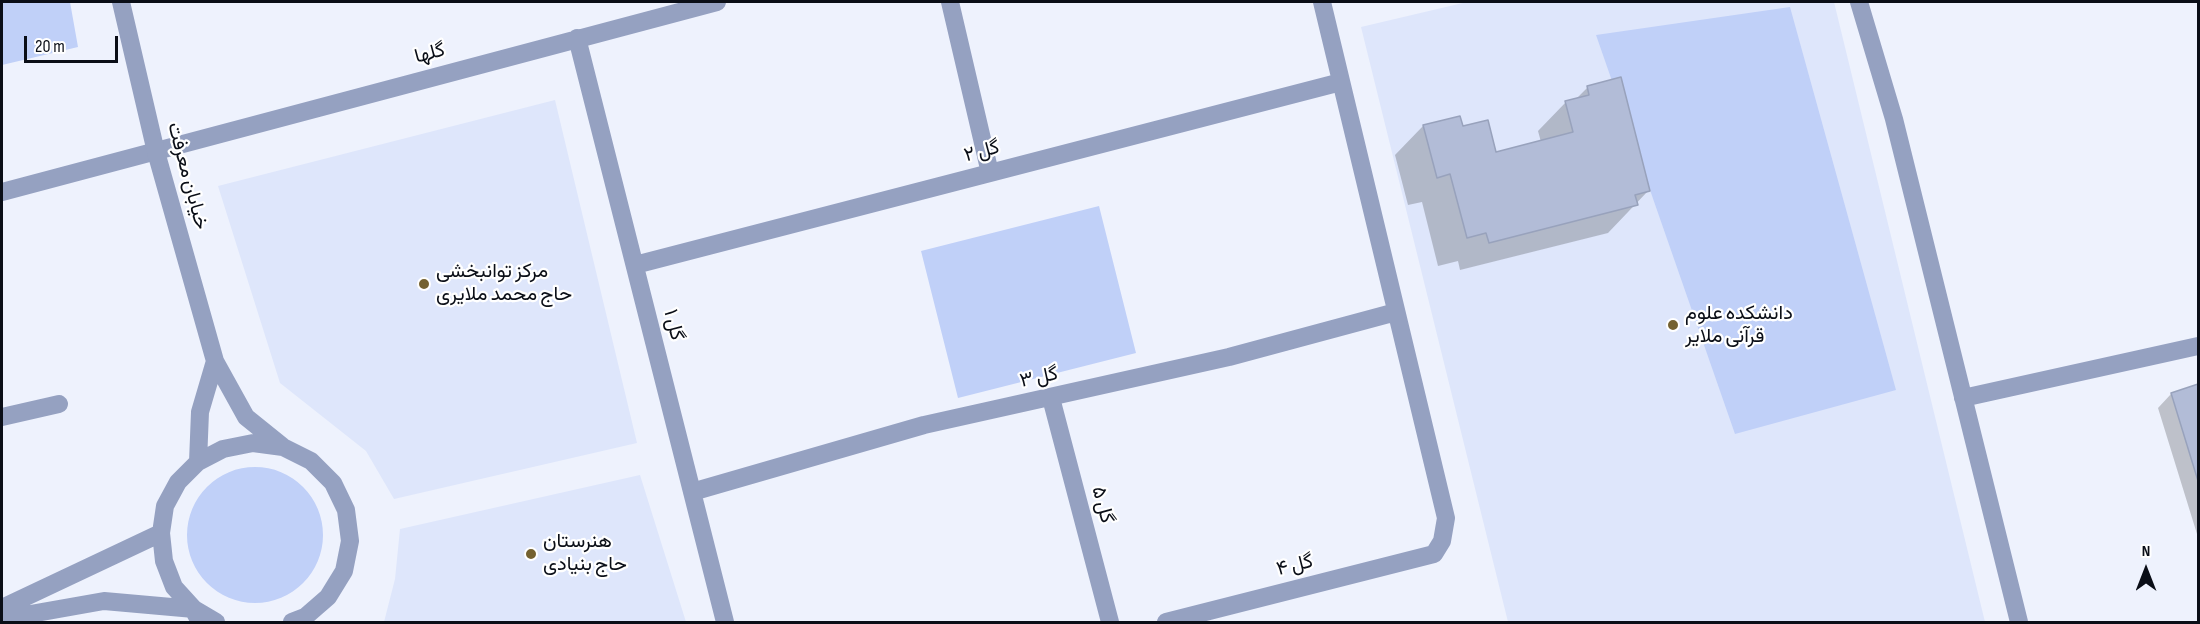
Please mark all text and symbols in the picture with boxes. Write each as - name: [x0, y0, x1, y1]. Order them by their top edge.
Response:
- scale bar: [27, 24, 122, 62]
- text: 20 m: [35, 36, 65, 57]
- street label: گلها: [412, 38, 448, 70]
- street label: خیابان معرفت: [161, 120, 213, 232]
- street label: گل ۲: [962, 136, 1002, 168]
- place label: مرکز توانبخشی حاج محمد ملایری: [436, 260, 572, 307]
- marker: مرکز توانبخشی حاج محمد ملایری: [417, 277, 431, 291]
- place label: دانشکده علوم قرآنی ملایر: [1685, 302, 1793, 349]
- street label: گل ۱: [658, 307, 688, 343]
- marker: دانشکده علوم قرآنی ملایر: [1666, 318, 1680, 332]
- street label: گل ۳: [1018, 362, 1060, 394]
- street label: گل ۵: [1086, 484, 1118, 526]
- place label: هنرستان حاج بنیادی: [543, 530, 627, 577]
- north arrow: [2116, 540, 2176, 600]
- text: N: [2142, 542, 2150, 561]
- marker: هنرستان حاج بنیادی: [524, 547, 538, 561]
- street label: گل ۴: [1274, 550, 1316, 582]

